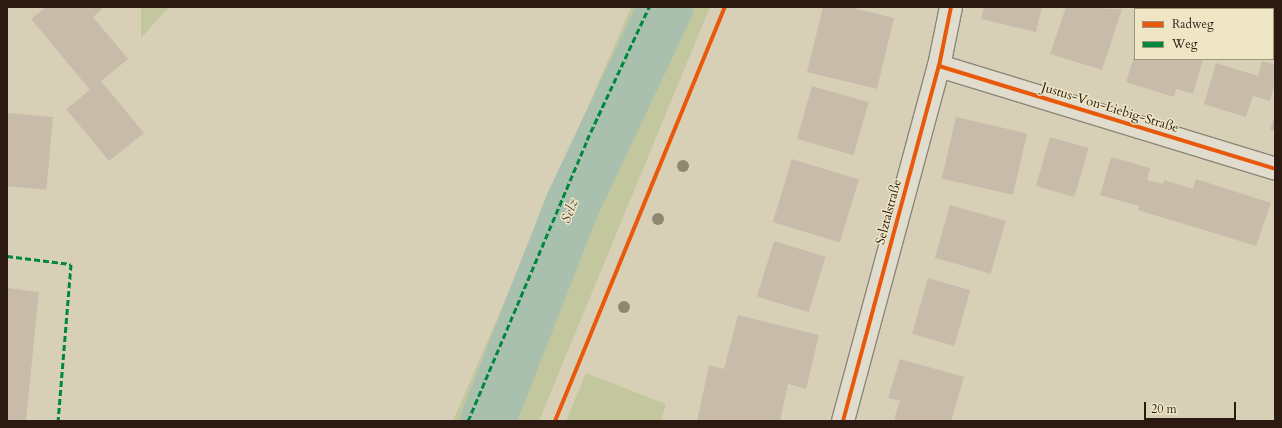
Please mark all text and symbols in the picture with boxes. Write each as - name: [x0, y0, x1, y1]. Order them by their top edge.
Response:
- legend: [1134, 8, 1274, 60]
- text: Radweg: [1172, 16, 1214, 32]
- text: Weg: [1172, 36, 1197, 52]
- street label: Justus-Von-Liebig-Straße: [1039, 80, 1181, 136]
- street label: Selztalstraße: [873, 178, 905, 246]
- water label: Selz: [558, 196, 582, 226]
- scale bar: [1146, 394, 1238, 420]
- text: 20 m: [1151, 401, 1177, 417]

